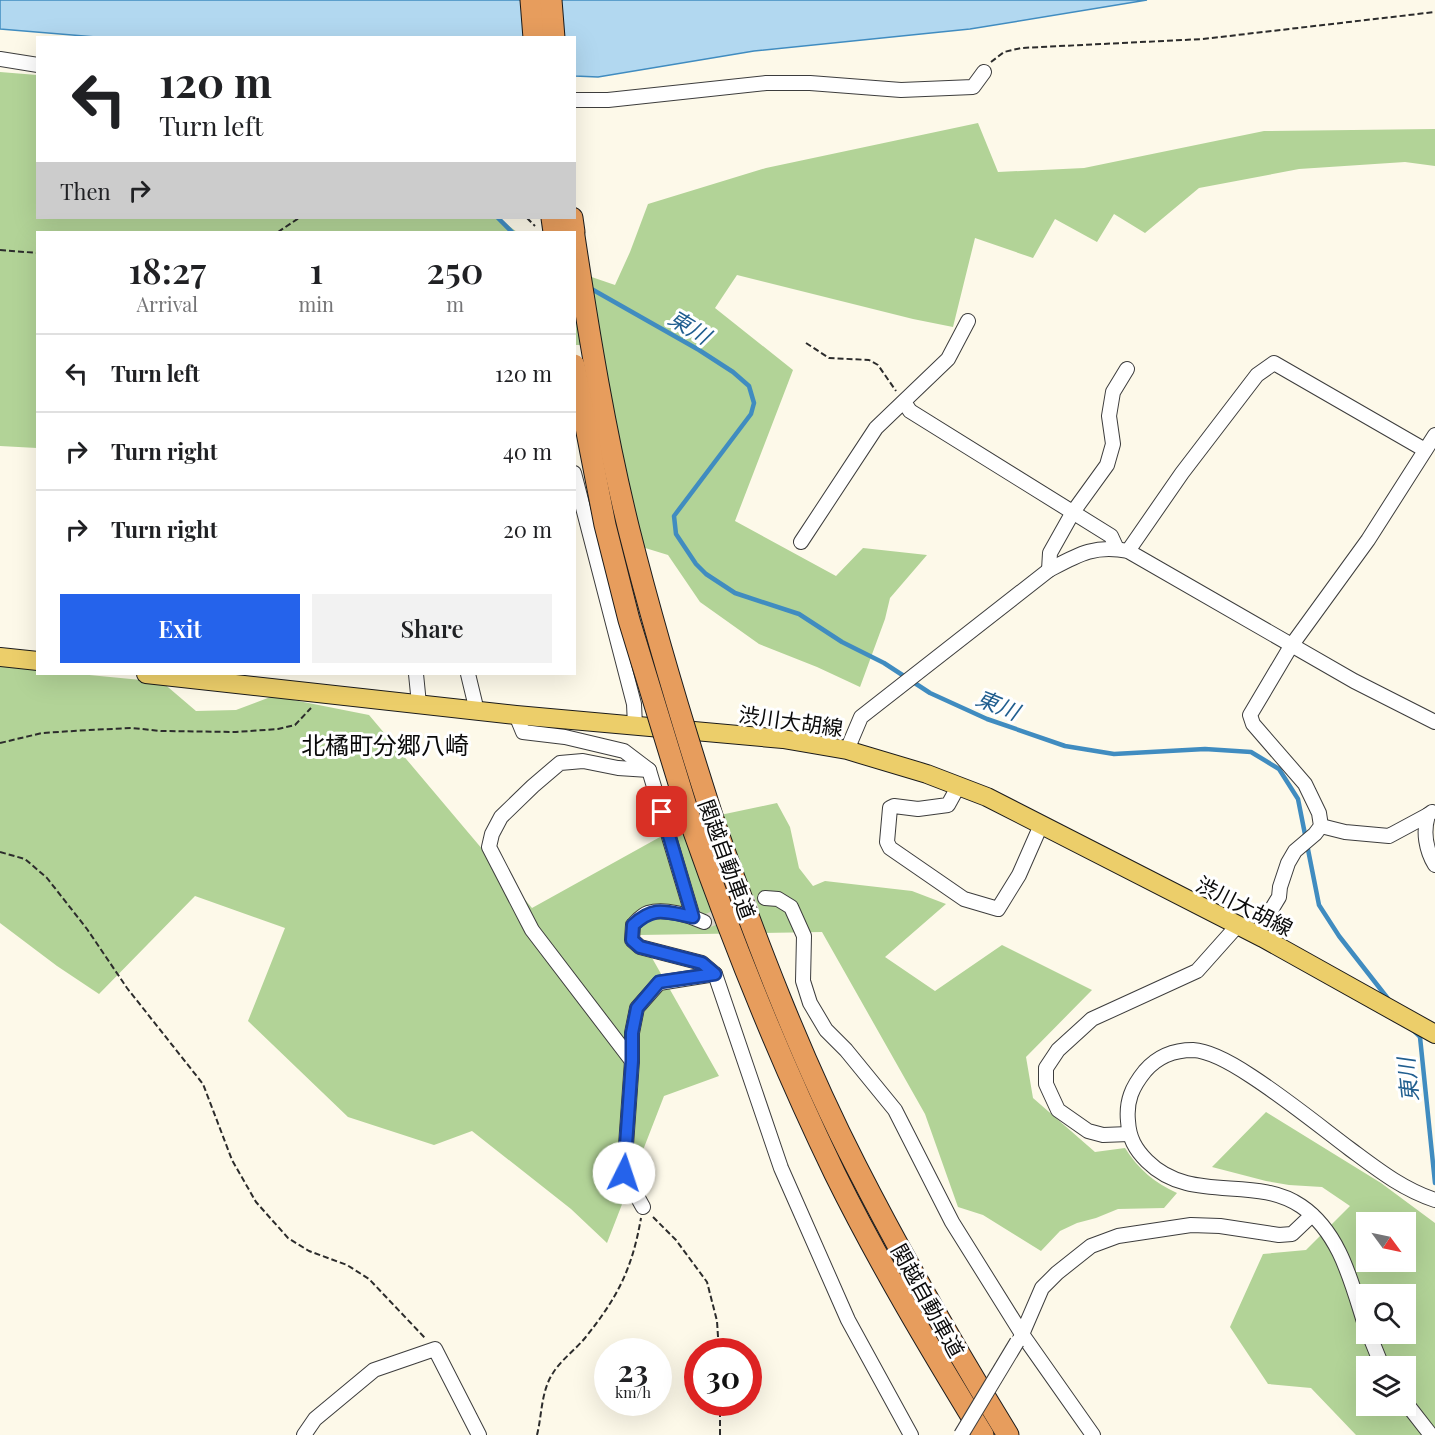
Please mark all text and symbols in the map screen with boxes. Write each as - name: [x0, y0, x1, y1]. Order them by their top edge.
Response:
- text: 120 m: [159, 53, 272, 109]
- icon: left: [60, 60, 138, 138]
- text: Turn left: [159, 107, 263, 143]
- icon: right: [123, 174, 156, 207]
- text: Then: [60, 176, 111, 206]
- text: 18:27: [128, 245, 206, 293]
- text: 1: [309, 245, 323, 293]
- text: 250: [427, 245, 484, 293]
- text: Arrival: [136, 290, 198, 317]
- text: min: [299, 290, 334, 317]
- text: m: [446, 290, 464, 317]
- water label: 東川: [663, 302, 718, 351]
- icon: left: [60, 357, 93, 390]
- text: Turn left: [111, 358, 200, 388]
- text: 120 m: [495, 358, 552, 388]
- icon: right: [60, 435, 93, 468]
- text: Turn right: [111, 436, 217, 466]
- text: 40 m: [503, 436, 552, 466]
- icon: right: [60, 513, 93, 546]
- text: Turn right: [111, 514, 217, 544]
- text: 20 m: [503, 514, 552, 544]
- button: Exit: [60, 594, 300, 663]
- button: Share: [312, 594, 552, 663]
- water label: 東川: [972, 682, 1026, 727]
- street label: 渋川大胡線: [737, 699, 845, 741]
- district label: 北橘町分郷八崎: [301, 728, 469, 760]
- pin: [636, 786, 687, 837]
- icon: arrive: [645, 795, 678, 828]
- street label: 関越自動車道: [693, 795, 763, 923]
- street label: 渋川大胡線: [1192, 869, 1298, 941]
- water label: 東川: [1390, 1055, 1424, 1103]
- position arrow: [592, 1141, 656, 1205]
- north arrow: [1356, 1212, 1416, 1272]
- map controls: [1356, 1212, 1416, 1416]
- street label: 関越自動車道: [886, 1238, 972, 1362]
- button: search: [1356, 1284, 1416, 1344]
- speed limit sign: 30: [684, 1338, 762, 1416]
- text: 23: [618, 1350, 648, 1390]
- button: layers: [1356, 1356, 1416, 1416]
- text: km/h: [615, 1382, 651, 1402]

